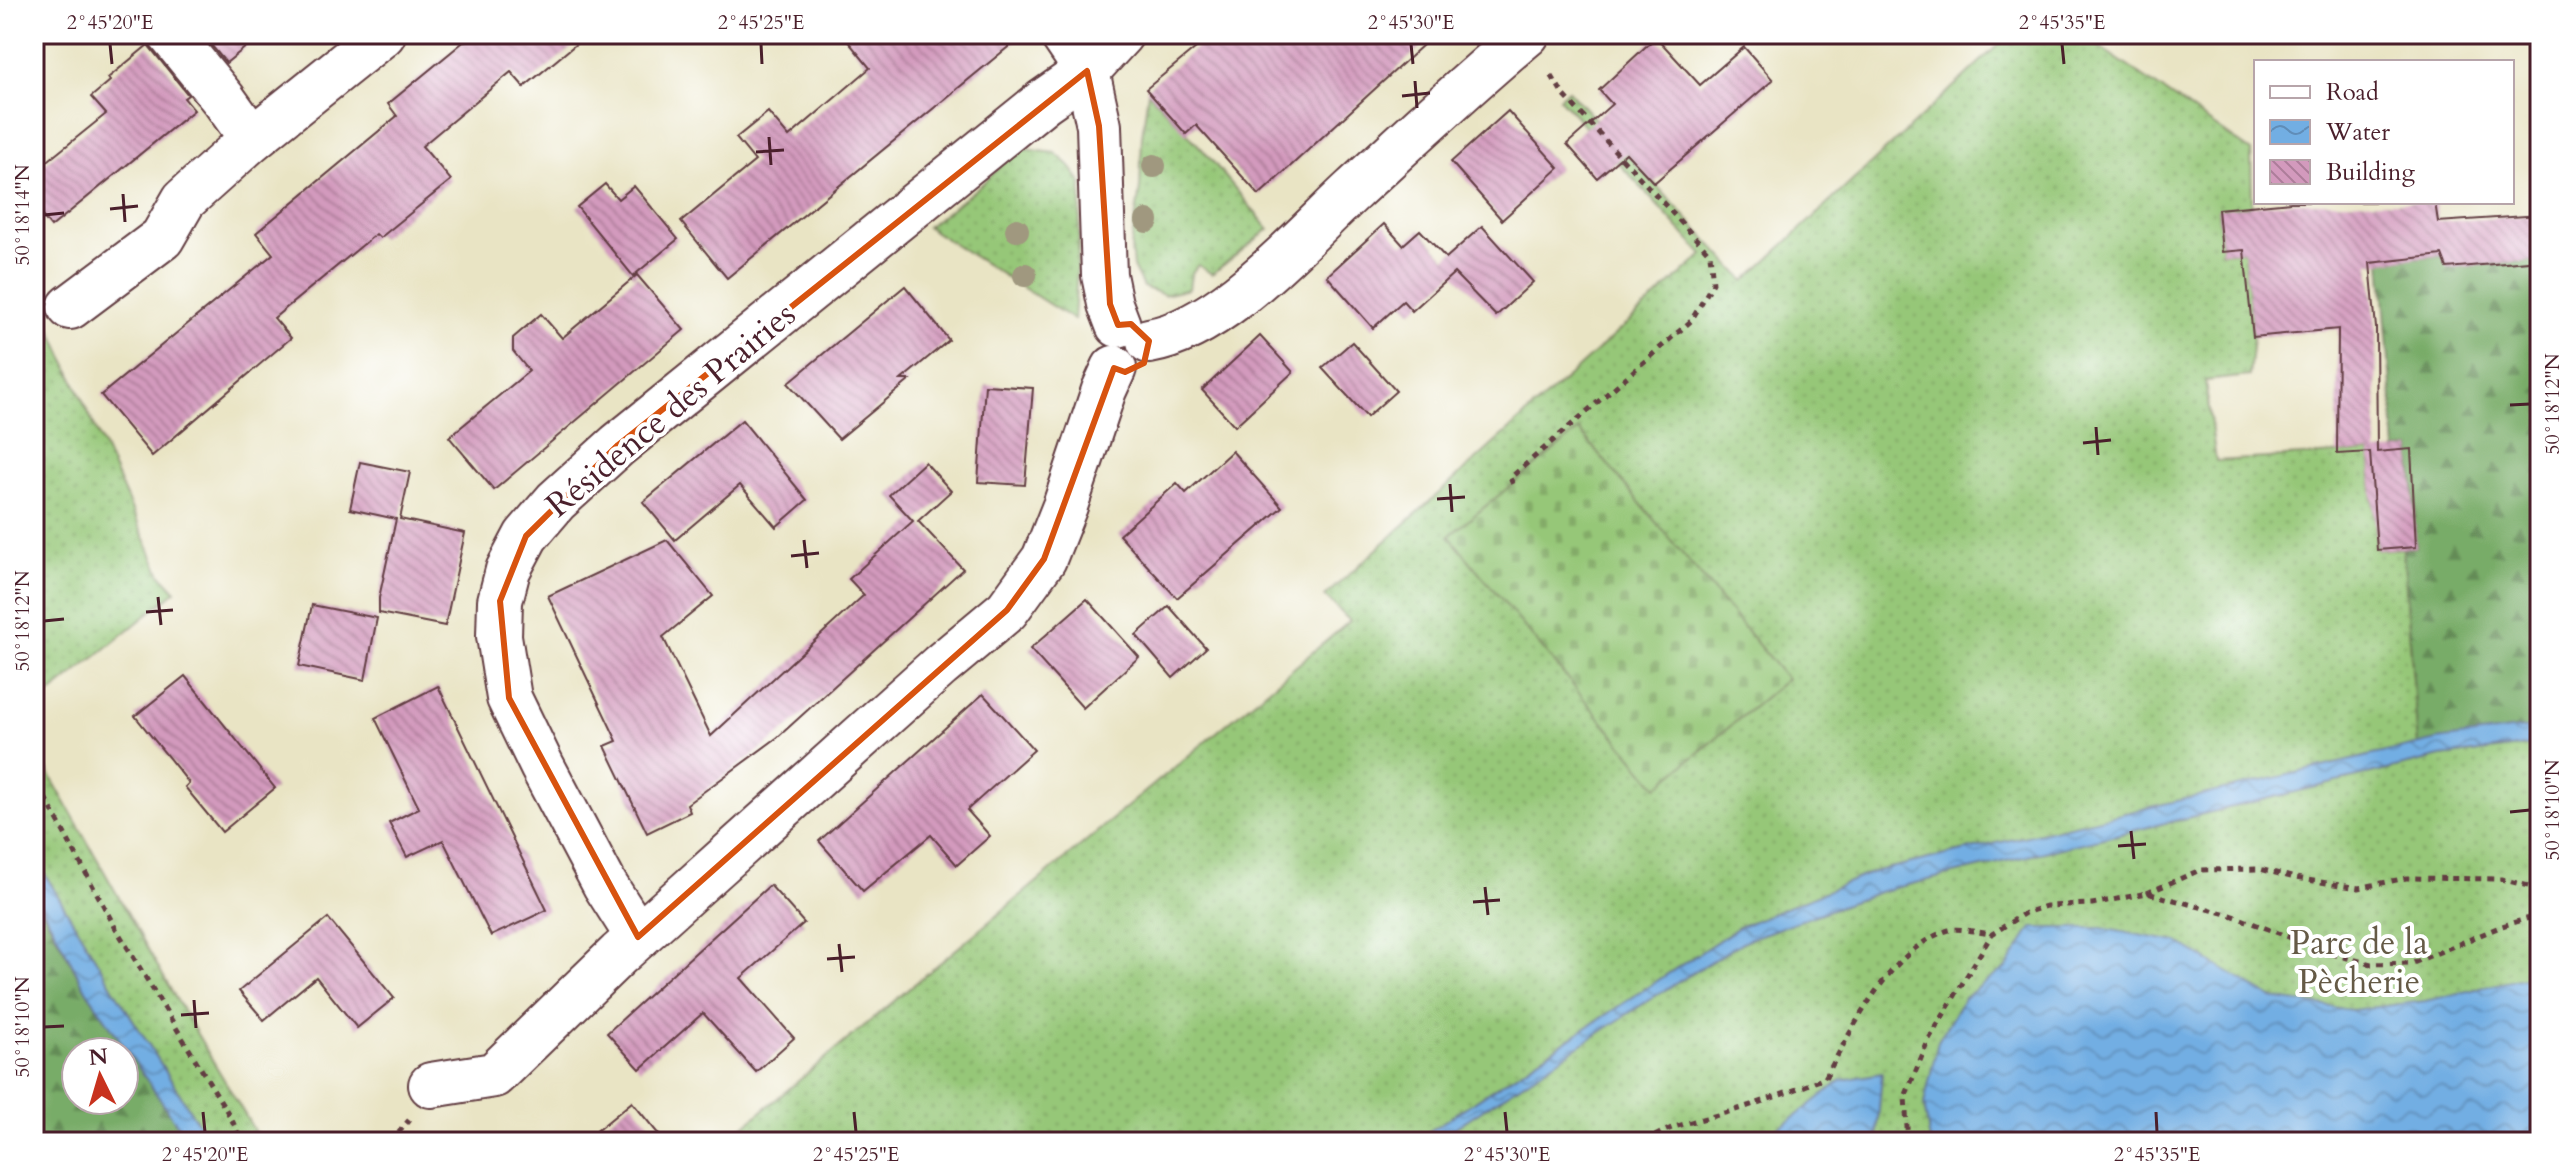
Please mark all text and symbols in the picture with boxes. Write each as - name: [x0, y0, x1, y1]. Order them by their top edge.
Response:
- text: 2°45'20"E: [67, 9, 153, 36]
- text: 2°45'25"E: [718, 9, 804, 36]
- text: 2°45'30"E: [1368, 9, 1454, 36]
- text: 2°45'35"E: [2019, 9, 2105, 36]
- legend: [2254, 60, 2514, 204]
- text: Road: [2326, 76, 2379, 109]
- text: Water: [2325, 116, 2390, 149]
- text: Building: [2326, 156, 2416, 189]
- text: 50°18'14"N: [9, 164, 36, 266]
- street label: Résidence des Prairies: [536, 292, 805, 528]
- text: 50°18'12"N: [2539, 353, 2566, 455]
- text: 50°18'12"N: [9, 570, 36, 672]
- text: 50°18'10"N: [2539, 759, 2566, 861]
- park label: Parc de la Pècherie: [2290, 920, 2428, 1005]
- text: 50°18'10"N: [9, 976, 36, 1078]
- north arrow: [60, 1036, 140, 1116]
- text: N: [88, 1041, 109, 1073]
- text: 2°45'20"E: [162, 1141, 248, 1168]
- text: 2°45'25"E: [813, 1141, 899, 1168]
- text: 2°45'30"E: [1464, 1141, 1550, 1168]
- text: 2°45'35"E: [2114, 1141, 2200, 1168]

